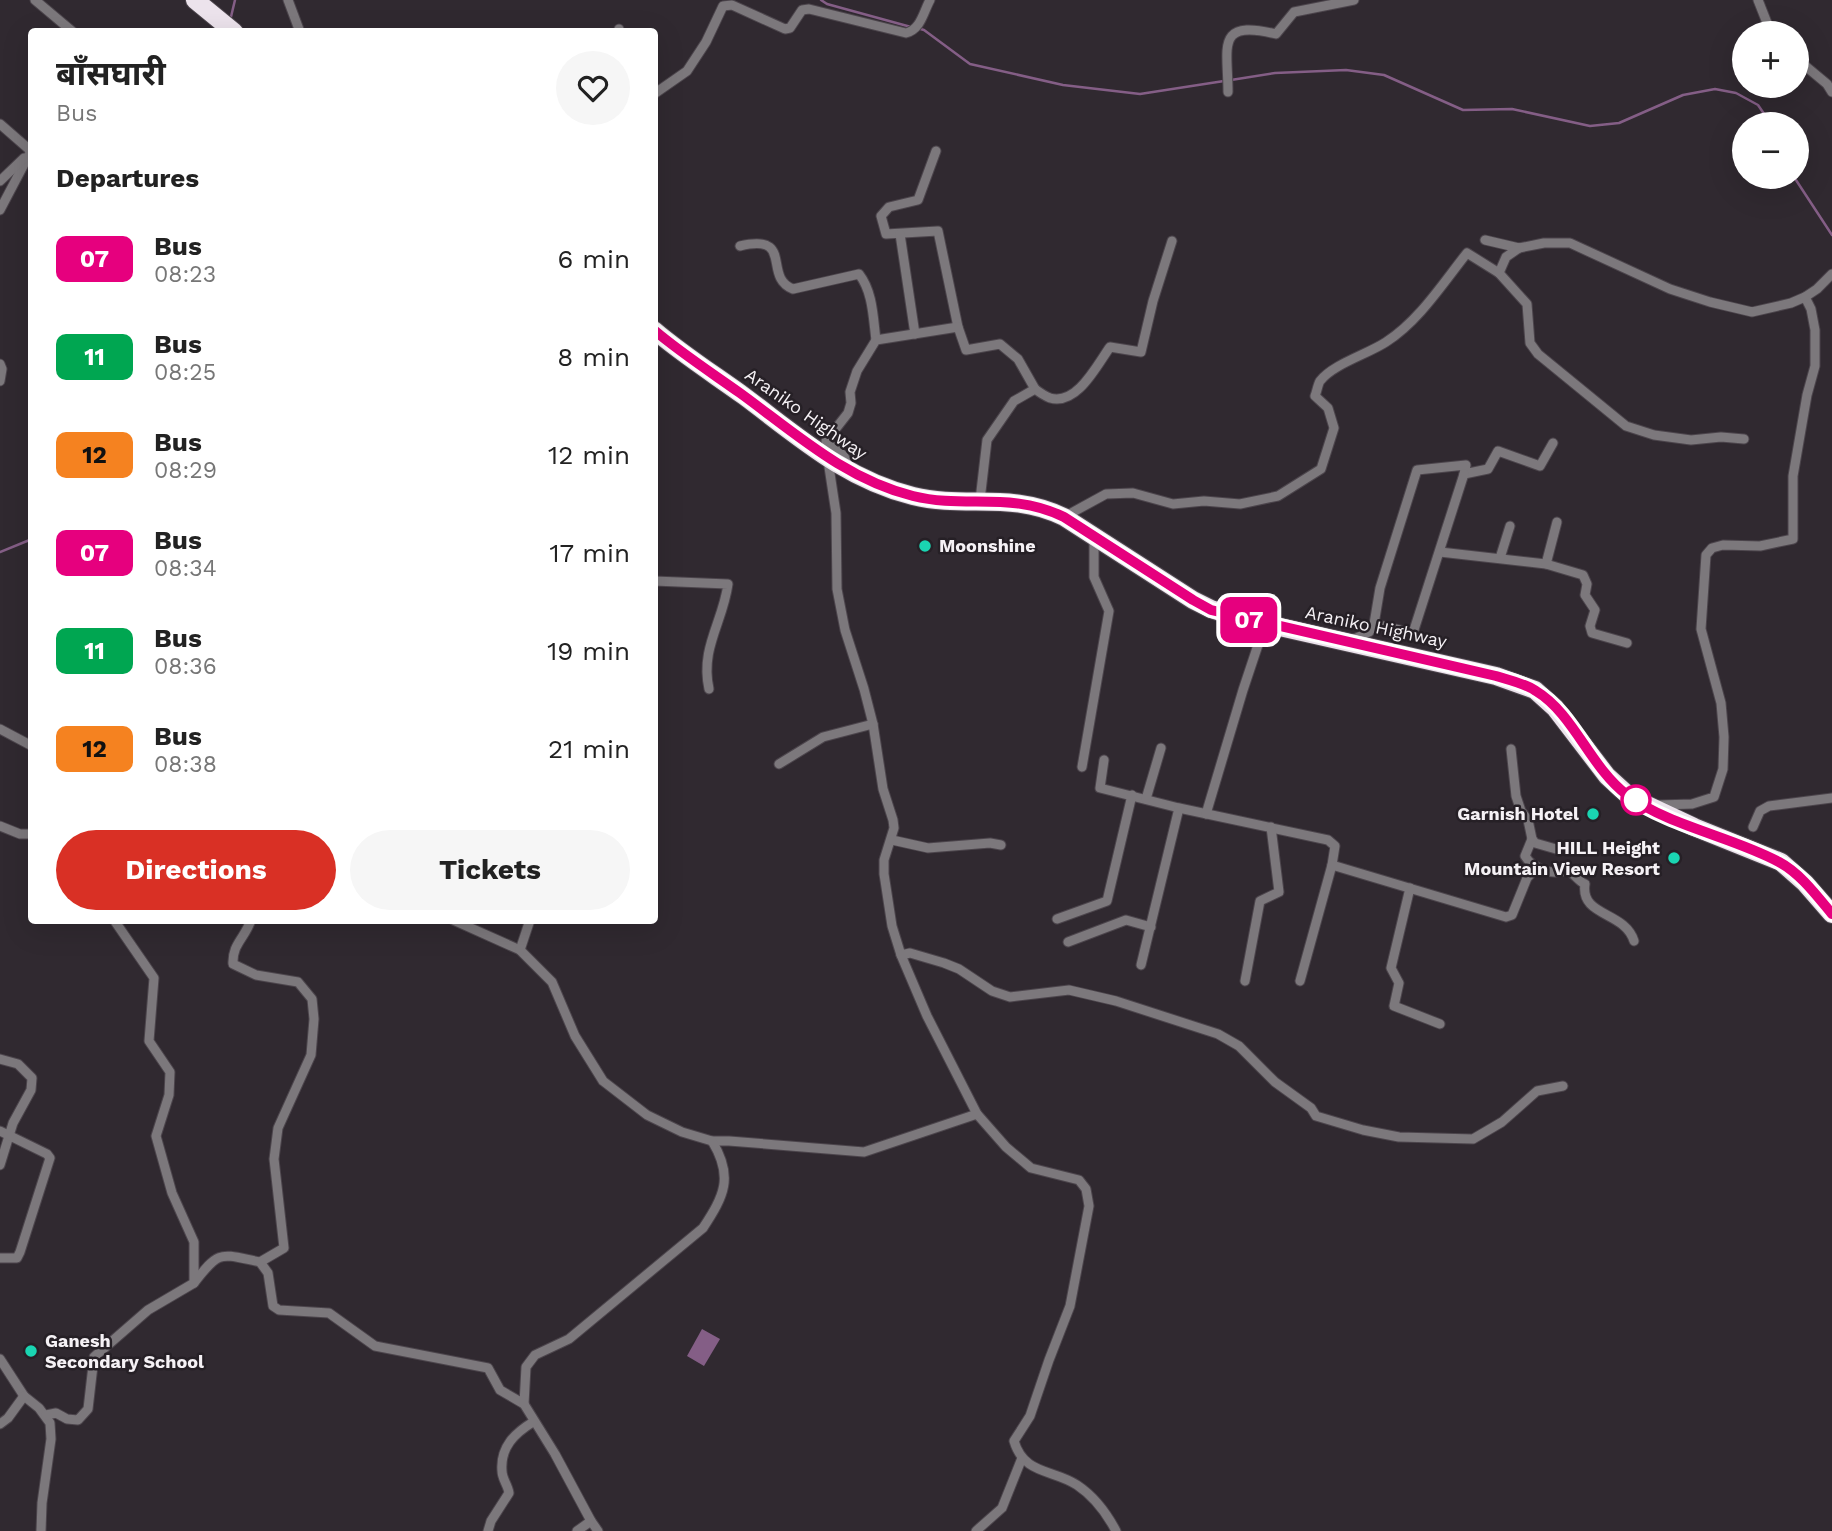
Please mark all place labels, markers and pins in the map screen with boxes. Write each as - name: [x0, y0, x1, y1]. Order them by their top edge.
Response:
- place label: Moonshine: [939, 535, 1036, 556]
- marker: Moonshine: [917, 538, 933, 554]
- unlabelled marker: [1621, 785, 1651, 815]
- place label: Garnish Hotel: [1457, 803, 1579, 824]
- marker: Garnish Hotel: [1585, 806, 1601, 822]
- place label: HILL Height Mountain View Resort: [1464, 837, 1660, 879]
- marker: HILL Height Mountain View Resort: [1666, 850, 1682, 866]
- place label: Ganesh Secondary School: [45, 1330, 204, 1372]
- marker: Ganesh Secondary School: [23, 1343, 39, 1359]

